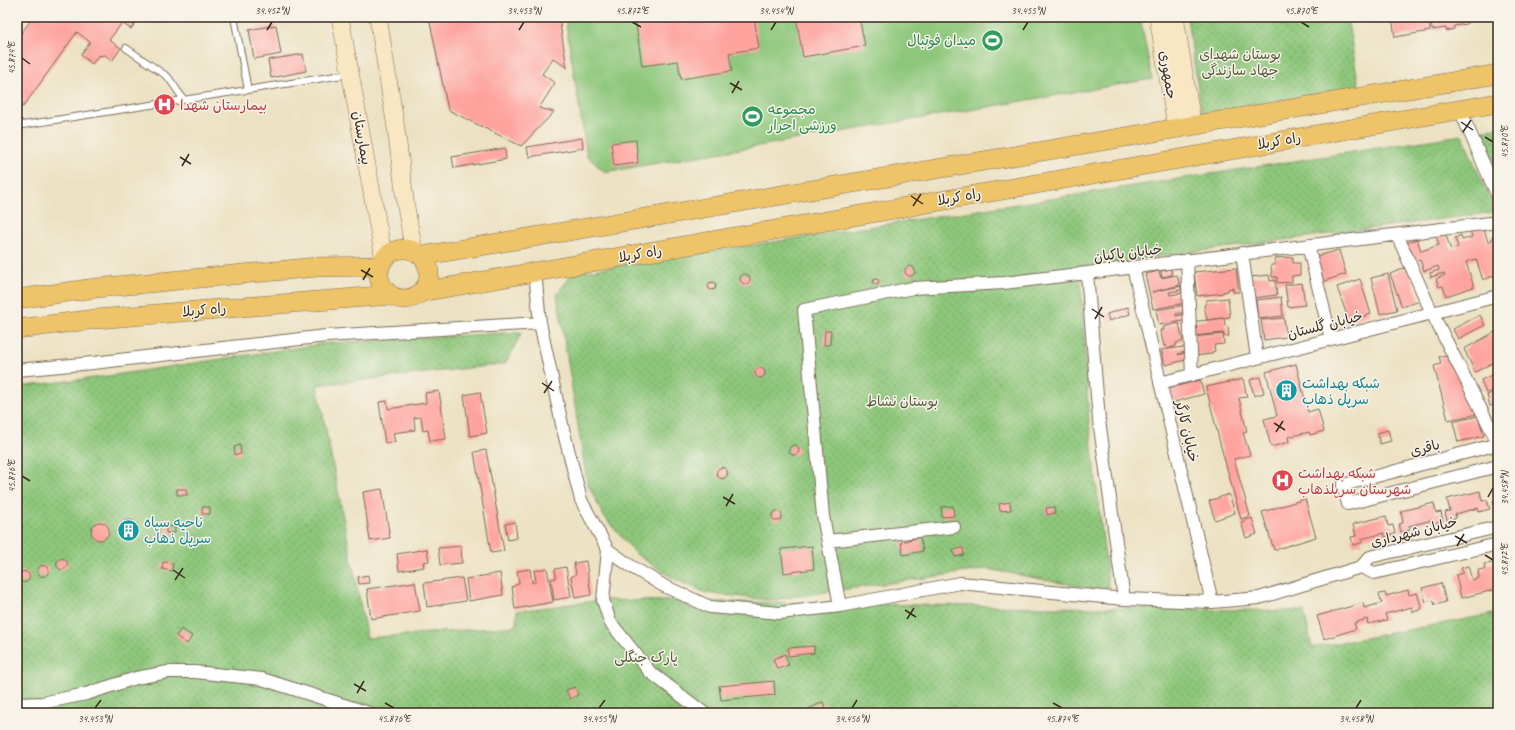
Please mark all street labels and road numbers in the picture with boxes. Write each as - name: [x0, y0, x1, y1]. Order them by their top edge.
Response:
- street label: جمهوری: [1155, 50, 1180, 101]
- street label: بیمارستان: [349, 110, 375, 166]
- street label: راه کربلا: [1256, 129, 1302, 153]
- street label: راه کربلا: [936, 185, 982, 209]
- street label: خیابان پاکبان: [1093, 240, 1163, 267]
- street label: راه کربلا: [617, 242, 663, 266]
- street label: راه کربلا: [181, 300, 227, 320]
- street label: خیابان گلستان: [1285, 307, 1365, 343]
- street label: خیابان کارگر: [1171, 397, 1202, 464]
- street label: باقری: [1408, 436, 1442, 460]
- street label: خیابان شهرداری: [1369, 513, 1459, 551]

